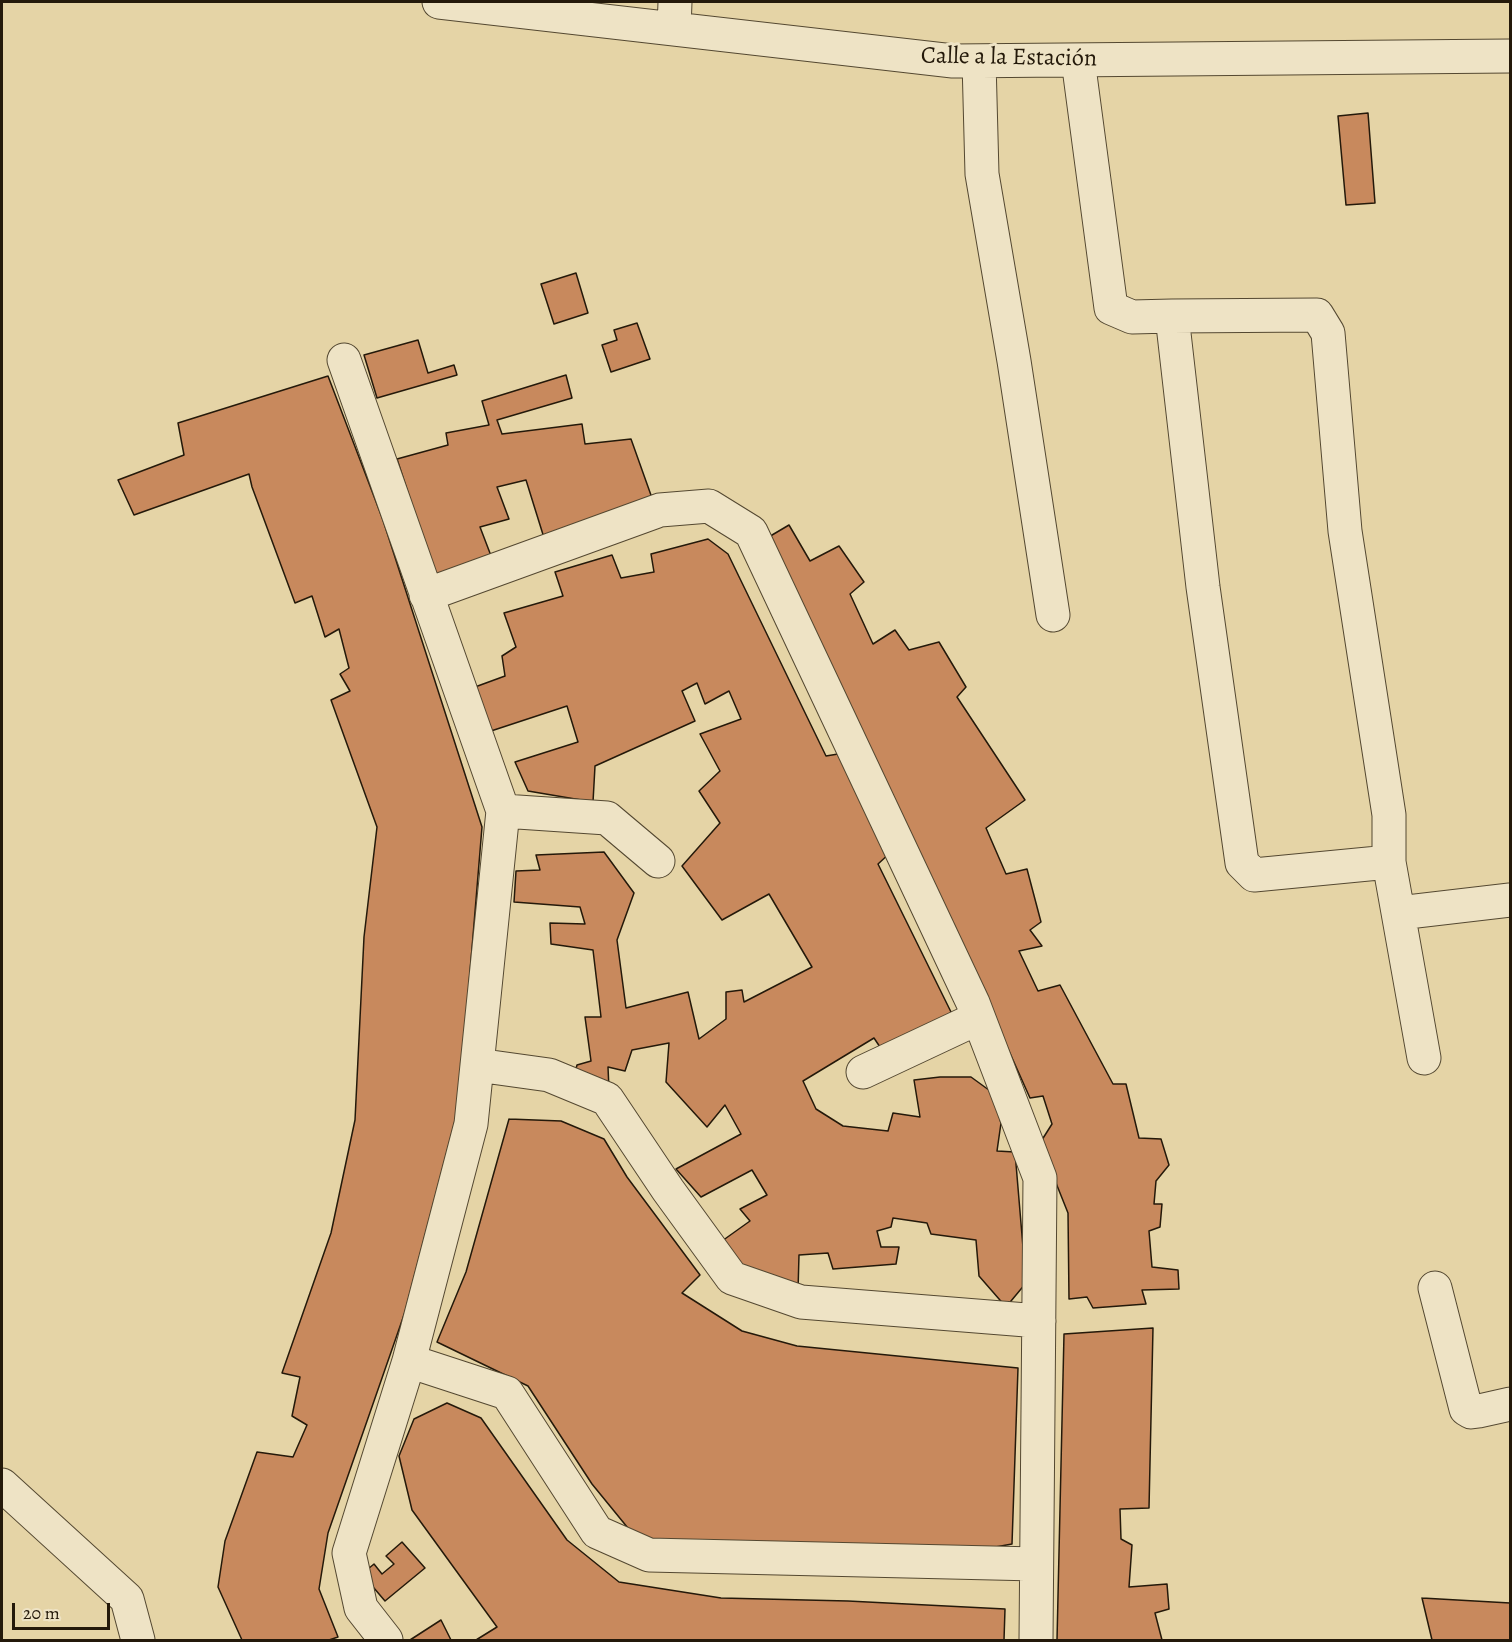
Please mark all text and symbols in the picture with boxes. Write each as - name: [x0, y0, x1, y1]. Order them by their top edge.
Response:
- street label: Calle a la Estación: [921, 42, 1097, 74]
- scale bar: [15, 1591, 112, 1629]
- text: 20 m: [23, 1601, 60, 1625]

